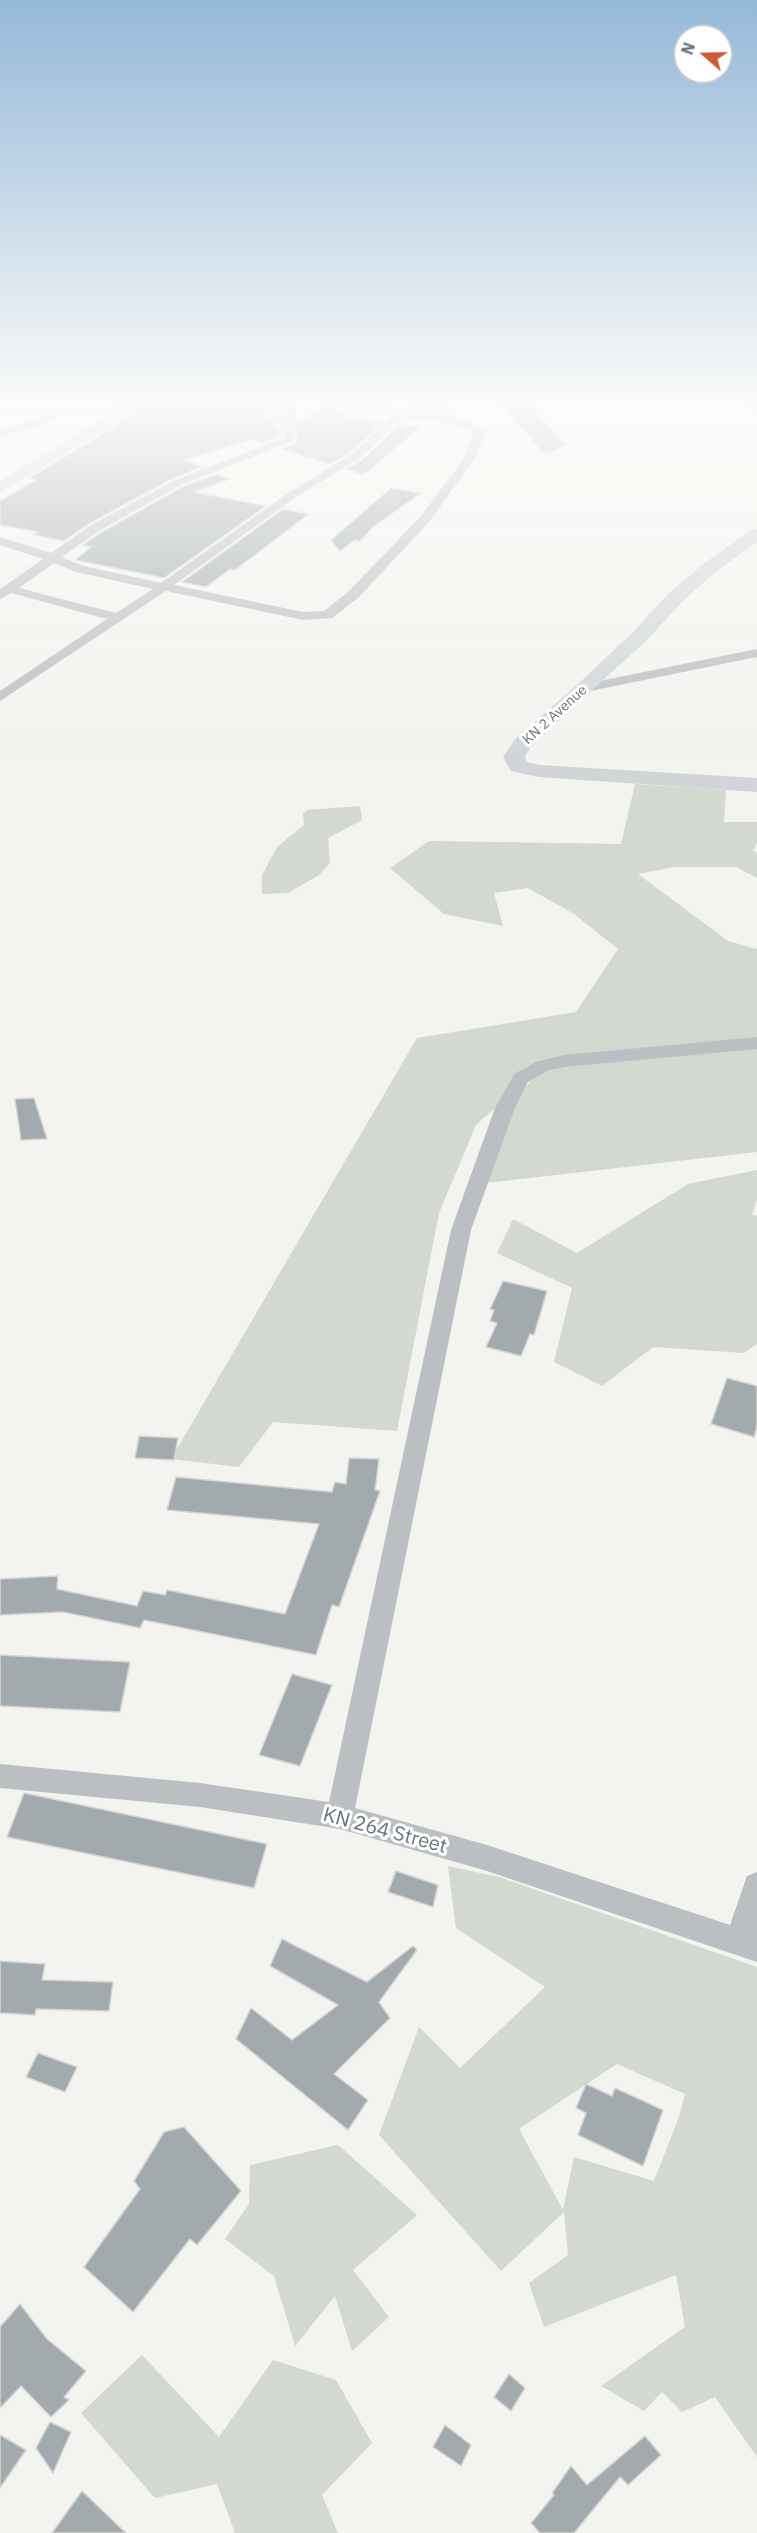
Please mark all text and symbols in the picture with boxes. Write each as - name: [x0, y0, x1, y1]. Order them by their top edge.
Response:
- north arrow: [673, 24, 733, 84]
- text: N: [677, 40, 699, 57]
- street label: KN 2 Avenue: [519, 682, 591, 748]
- street label: KN 264 Street: [320, 1803, 450, 1859]

